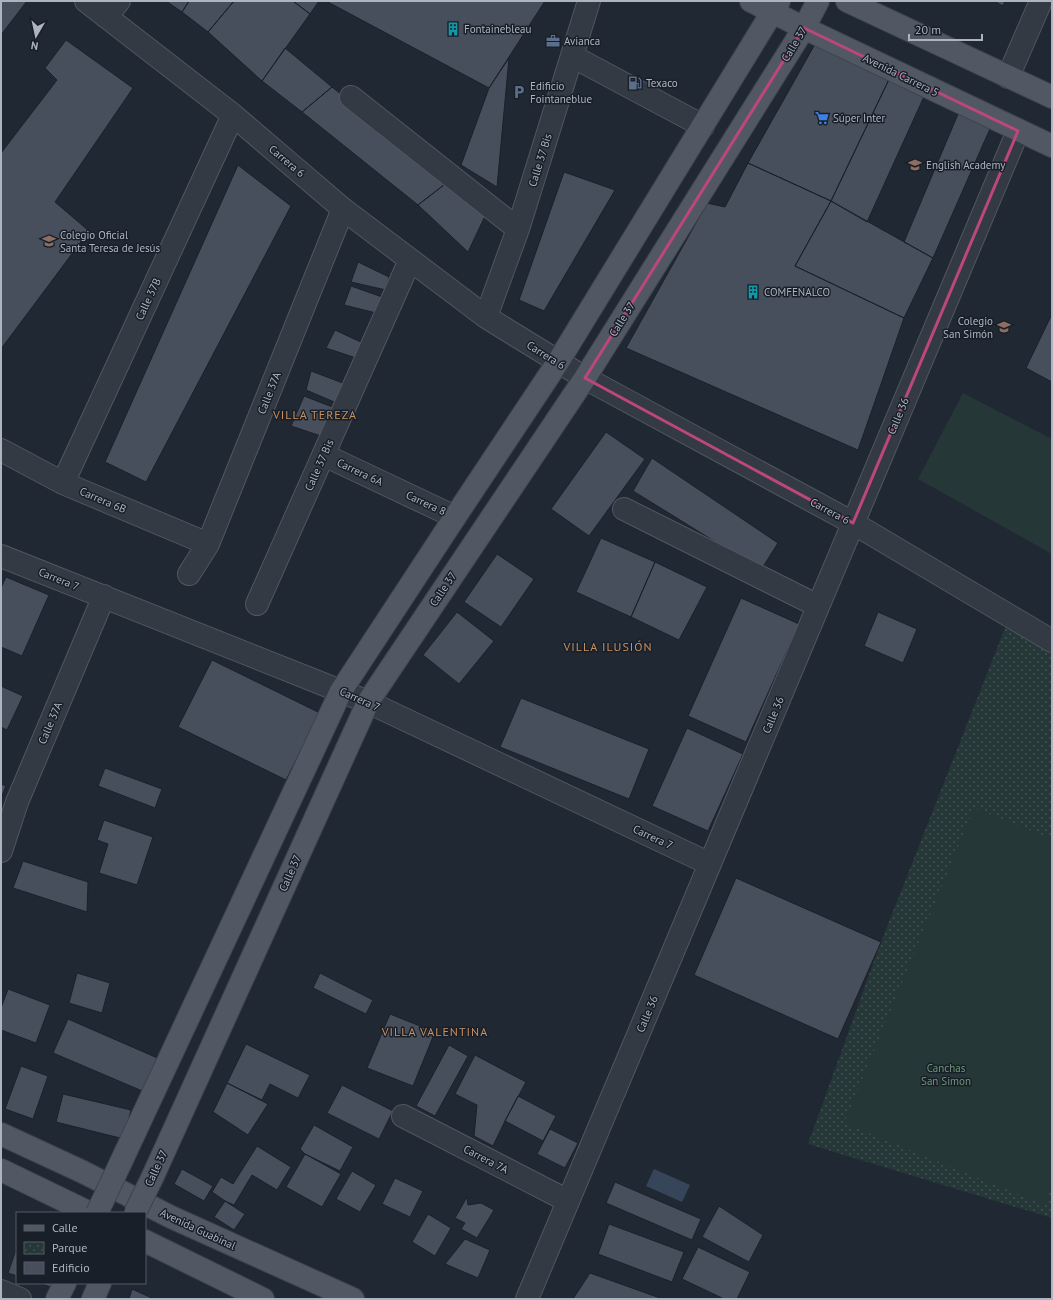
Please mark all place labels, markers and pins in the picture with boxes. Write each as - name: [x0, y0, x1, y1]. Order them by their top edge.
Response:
- building icon: Fontainebleau: [445, 21, 461, 37]
- place label: Fontainebleau: [464, 22, 532, 36]
- office icon: Avianca: [545, 33, 561, 49]
- place label: Avianca: [564, 34, 600, 48]
- fuel station icon: Texaco: [627, 75, 643, 91]
- place label: Texaco: [646, 76, 678, 90]
- place label: Edificio Fointaneblue: [530, 79, 592, 106]
- parking icon: Edificio Fointaneblue: [511, 84, 527, 100]
- supermarket icon: Súper Inter: [814, 110, 830, 126]
- place label: Súper Inter: [833, 111, 885, 125]
- school or university icon: English Academy: [907, 157, 923, 173]
- place label: English Academy: [926, 158, 1006, 172]
- place label: Colegio Oficial Santa Teresa de Jesús: [60, 228, 161, 255]
- school or university icon: Colegio Oficial Santa Teresa de Jesús: [41, 233, 57, 249]
- building icon: COMFENALCO: [745, 284, 761, 300]
- place label: COMFENALCO: [764, 285, 830, 299]
- place label: Colegio San Simón: [943, 314, 993, 341]
- school or university icon: Colegio San Simón: [996, 319, 1012, 335]

